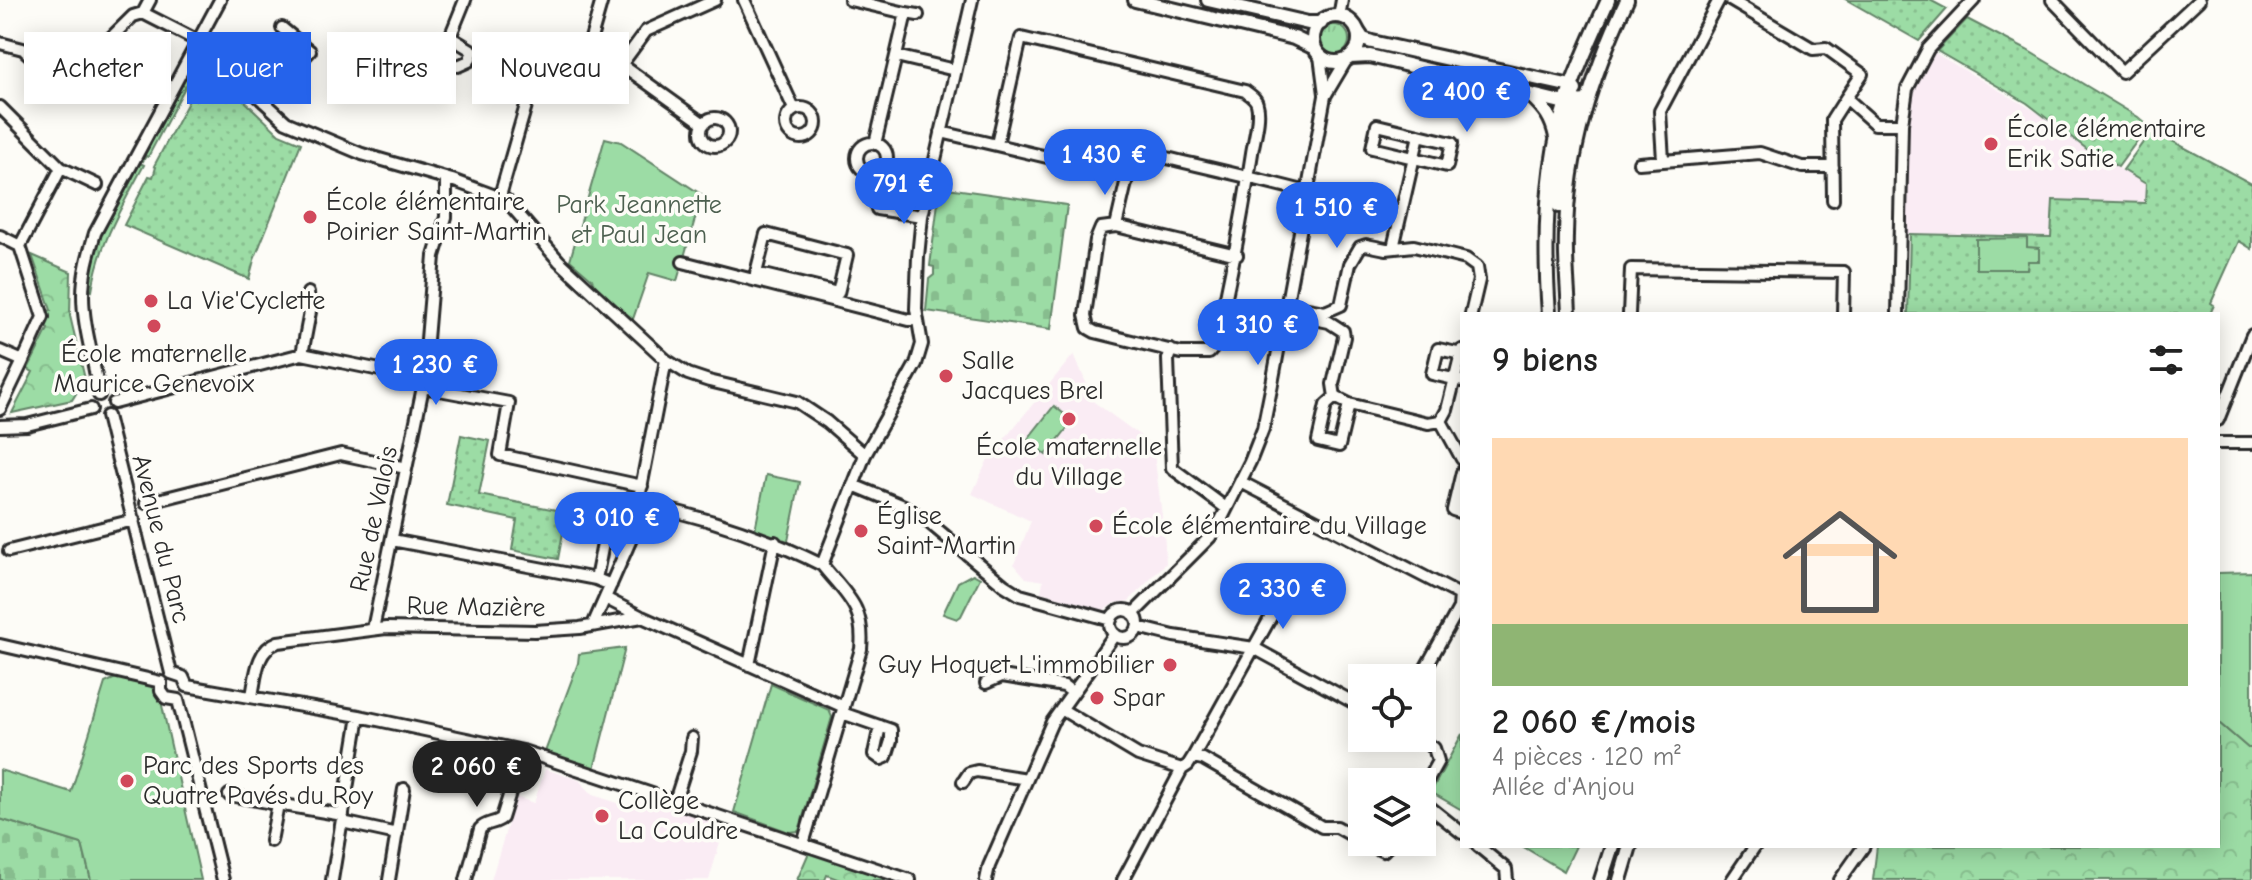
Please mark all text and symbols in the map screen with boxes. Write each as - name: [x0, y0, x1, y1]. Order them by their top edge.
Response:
- chip: Acheter: [24, 32, 171, 104]
- chip: Louer: [187, 32, 311, 104]
- chip: Filtres: [327, 32, 456, 104]
- chip: Nouveau: [472, 32, 629, 104]
- pin: 2 400 €: [1393, 66, 1541, 134]
- text: 2 400 €: [1421, 77, 1513, 107]
- place label: École élémentaire Erik Satie: [2007, 113, 2206, 174]
- pin: 1 430 €: [1031, 129, 1179, 197]
- marker: École élémentaire Erik Satie: [1982, 135, 2000, 153]
- text: 1 430 €: [1062, 140, 1148, 170]
- pin: 791 €: [848, 158, 960, 226]
- text: 791 €: [873, 169, 935, 199]
- pin: 1 510 €: [1263, 182, 1411, 250]
- place label: École élémentaire Poirier Saint-Martin: [326, 186, 547, 247]
- park label: Park Jeannette et Paul Jean: [556, 190, 722, 250]
- text: 1 510 €: [1294, 193, 1380, 223]
- marker: École élémentaire Poirier Saint-Martin: [301, 208, 319, 226]
- place label: La Vie'Cyclette: [167, 286, 325, 316]
- marker: La Vie'Cyclette: [142, 292, 160, 310]
- pin: 1 310 €: [1184, 299, 1332, 367]
- text: 1 310 €: [1216, 310, 1300, 340]
- marker: École maternelle Maurice Genevoix: [145, 317, 163, 335]
- place label: École maternelle Maurice Genevoix: [54, 338, 255, 399]
- icon: filters: [2144, 338, 2188, 382]
- pin: 1 230 €: [362, 339, 510, 407]
- text: 9 biens: [1492, 340, 1598, 380]
- place label: Salle Jacques Brel: [962, 346, 1104, 406]
- text: 1 230 €: [392, 350, 480, 380]
- marker: Salle Jacques Brel: [937, 367, 955, 385]
- marker: École maternelle du Village: [1060, 410, 1078, 428]
- place label: École maternelle du Village: [976, 431, 1162, 492]
- street label: Rue de Valois: [344, 443, 404, 595]
- street label: Avenue du Parc: [126, 452, 196, 626]
- icon: home: [1768, 490, 1912, 634]
- pin: 3 010 €: [543, 492, 691, 560]
- place label: Église Saint-Martin: [877, 500, 1016, 561]
- text: 3 010 €: [572, 503, 662, 533]
- place label: École élémentaire du Village: [1112, 510, 1427, 541]
- marker: École élémentaire du Village: [1087, 517, 1105, 535]
- marker: Église Saint-Martin: [852, 522, 870, 540]
- pin: 2 330 €: [1209, 563, 1357, 631]
- text: 2 330 €: [1238, 574, 1328, 604]
- street label: Rue Mazière: [406, 591, 546, 623]
- place label: Guy Hoquet L'immobilier: [878, 650, 1155, 680]
- marker: Guy Hoquet L'immobilier: [1161, 656, 1179, 674]
- map controls: [1348, 664, 1436, 856]
- button: locate: [1348, 664, 1436, 752]
- place label: Spar: [1113, 683, 1166, 713]
- marker: Spar: [1088, 689, 1106, 707]
- text: 2 060 €/mois: [1492, 702, 1696, 742]
- pin: 2 060 €: [403, 741, 551, 809]
- text: 4 pièces · 120 m²: [1492, 742, 1681, 772]
- place label: Parc des Sports des Quatre Pavés du Roy: [143, 751, 373, 811]
- text: 2 060 €: [431, 752, 523, 782]
- button: layers: [1348, 768, 1436, 856]
- marker: Parc des Sports des Quatre Pavés du Roy: [118, 772, 136, 790]
- text: Allée d'Anjou: [1492, 772, 1635, 802]
- place label: Collège La Couldre: [618, 786, 738, 846]
- marker: Collège La Couldre: [593, 807, 611, 825]

